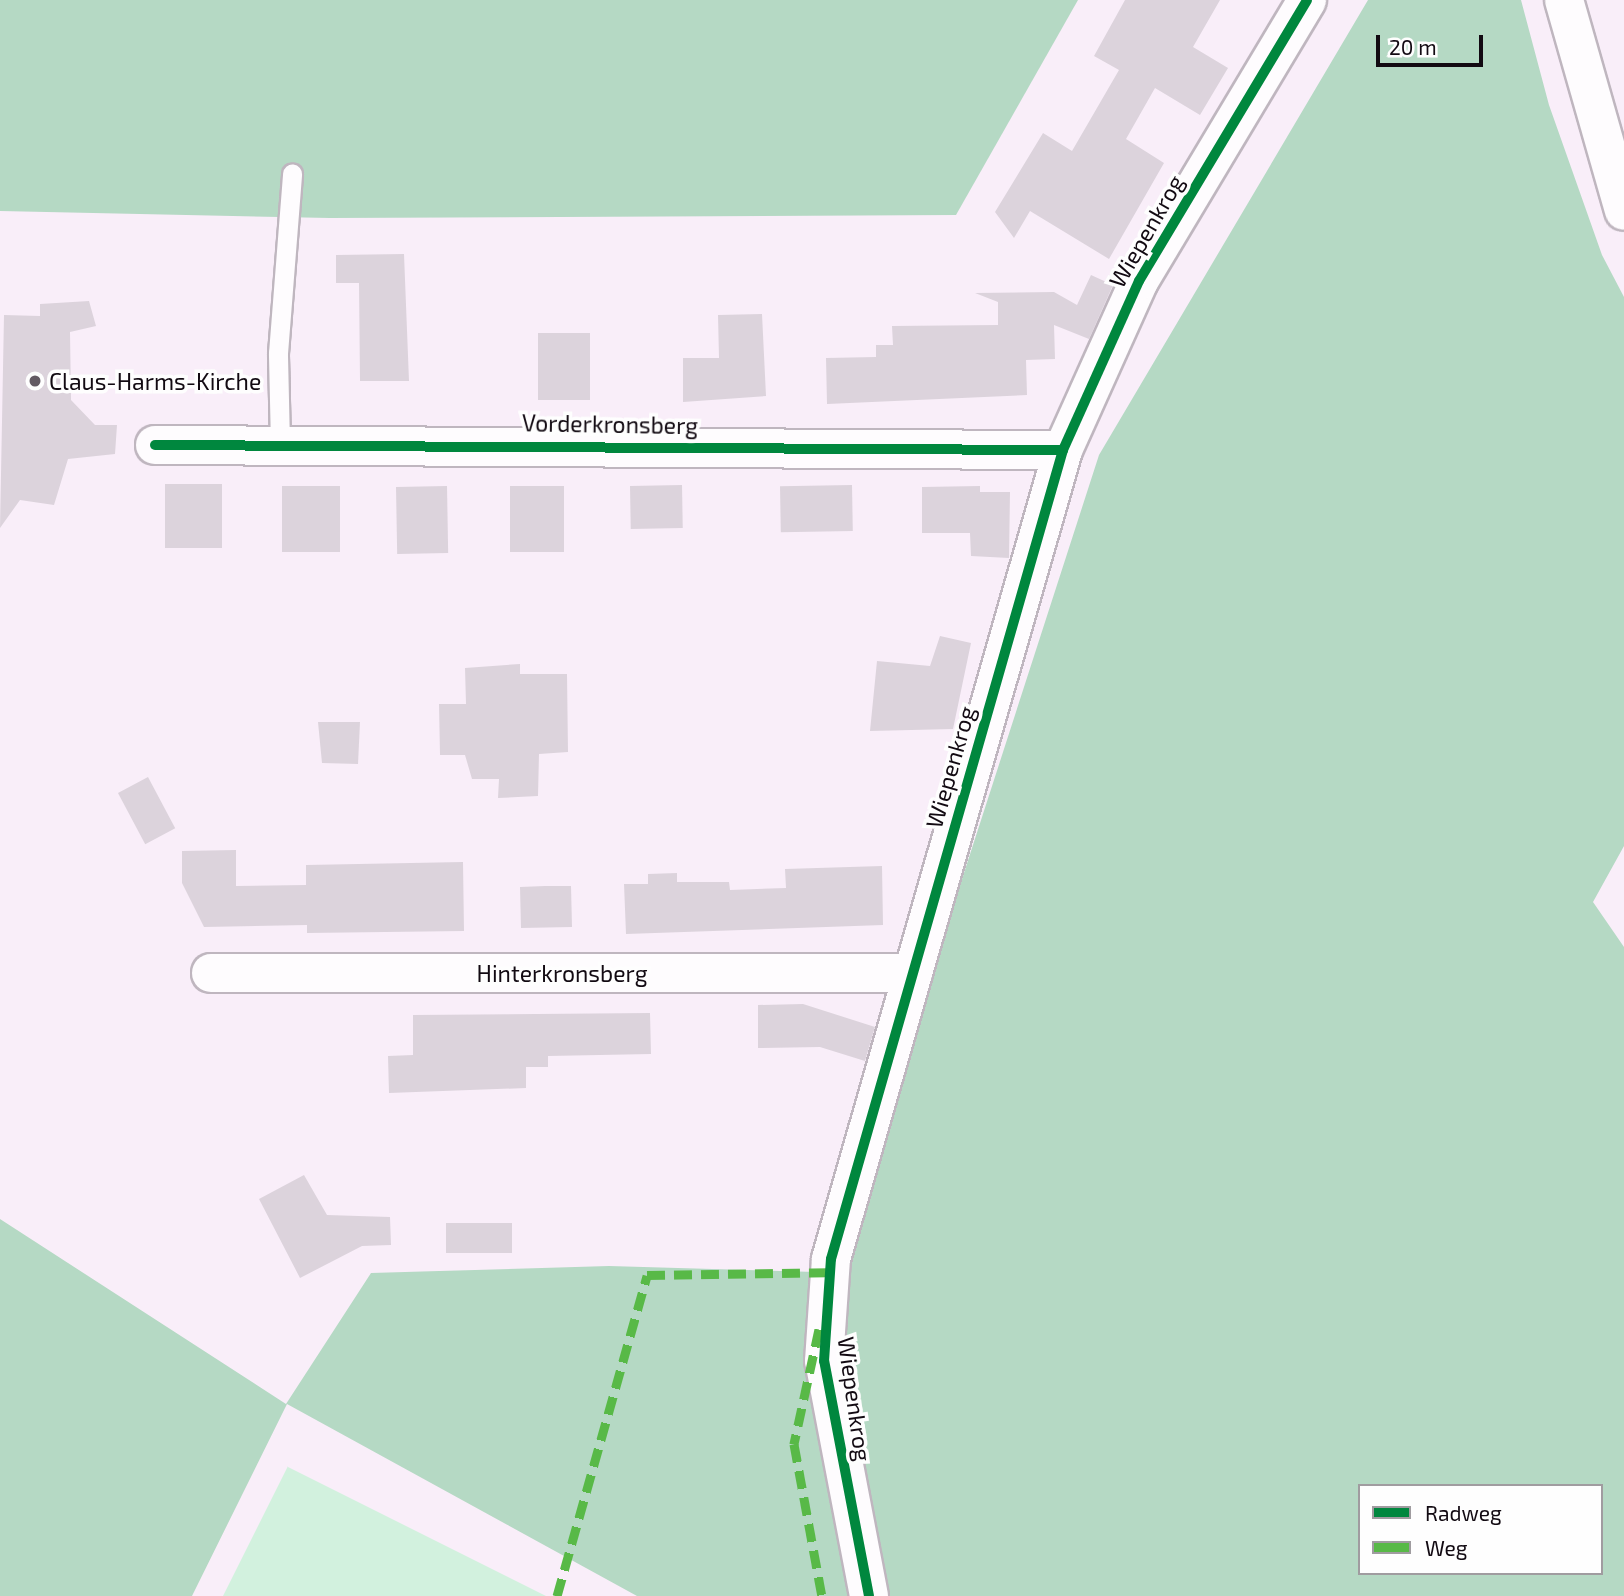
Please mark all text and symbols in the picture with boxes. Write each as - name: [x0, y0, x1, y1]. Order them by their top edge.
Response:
- scale bar: [1379, 21, 1486, 65]
- text: 20 m: [1389, 34, 1437, 59]
- street label: Wiepenkrog: [1103, 170, 1189, 292]
- place label: Claus-Harms-Kirche: [49, 367, 261, 395]
- marker: Claus-Harms-Kirche: [27, 373, 43, 389]
- street label: Vorderkronsberg: [522, 409, 698, 439]
- street label: Wiepenkrog: [919, 703, 981, 831]
- street label: Hinterkronsberg: [477, 959, 647, 987]
- street label: Wiepenkrog: [833, 1335, 877, 1463]
- legend: [1358, 1484, 1603, 1575]
- text: Radweg: [1425, 1500, 1502, 1525]
- text: Weg: [1425, 1535, 1468, 1560]

